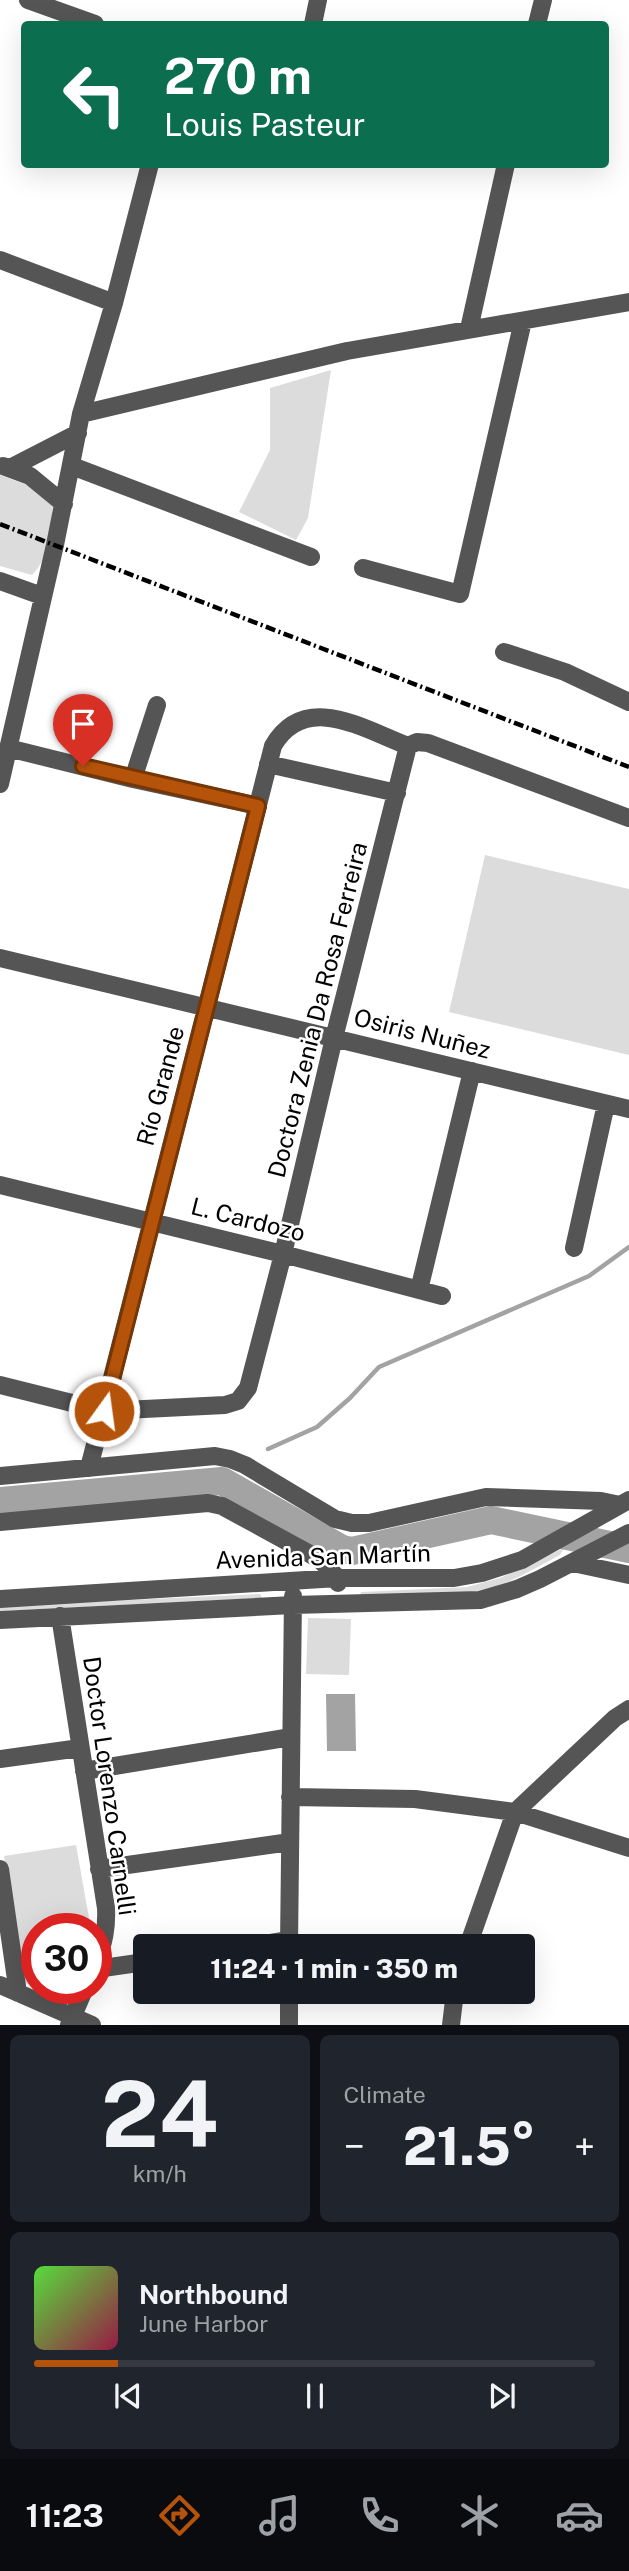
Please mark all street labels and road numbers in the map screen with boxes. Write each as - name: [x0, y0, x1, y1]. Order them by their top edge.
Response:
- street label: Doctora Zenia Da Rosa Ferreira: [262, 839, 372, 1181]
- street label: Osiris Nuñez: [351, 1003, 493, 1064]
- street label: Río Grande: [131, 1023, 189, 1149]
- street label: L. Cardozo: [188, 1191, 308, 1247]
- street label: Avenida San Martín: [215, 1538, 431, 1574]
- street label: Doctor Lorenzo Carnelli: [78, 1655, 142, 1917]

